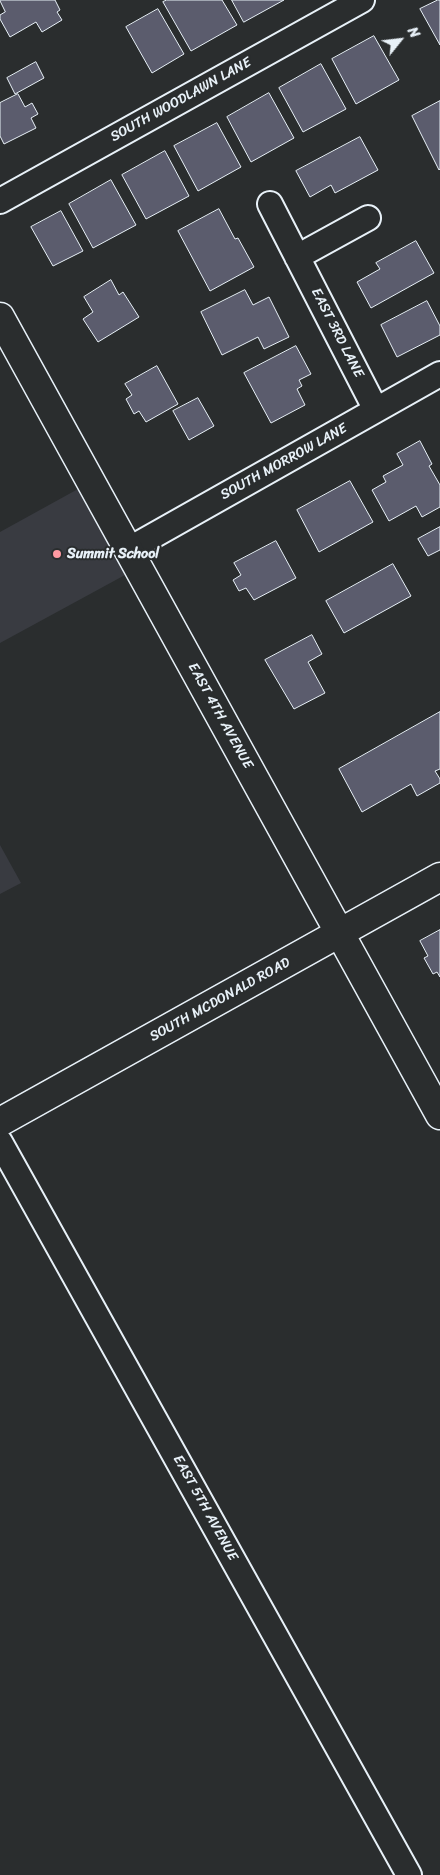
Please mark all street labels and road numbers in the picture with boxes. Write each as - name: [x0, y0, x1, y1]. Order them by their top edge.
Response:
- street label: SOUTH WOODLAWN LANE: [108, 54, 254, 146]
- street label: EAST 3RD LANE: [307, 285, 367, 381]
- street label: SOUTH MORROW LANE: [218, 420, 350, 504]
- street label: EAST 4TH AVENUE: [184, 660, 256, 772]
- street label: SOUTH MCDONALD ROAD: [147, 954, 293, 1046]
- street label: EAST 5TH AVENUE: [169, 1452, 241, 1564]

